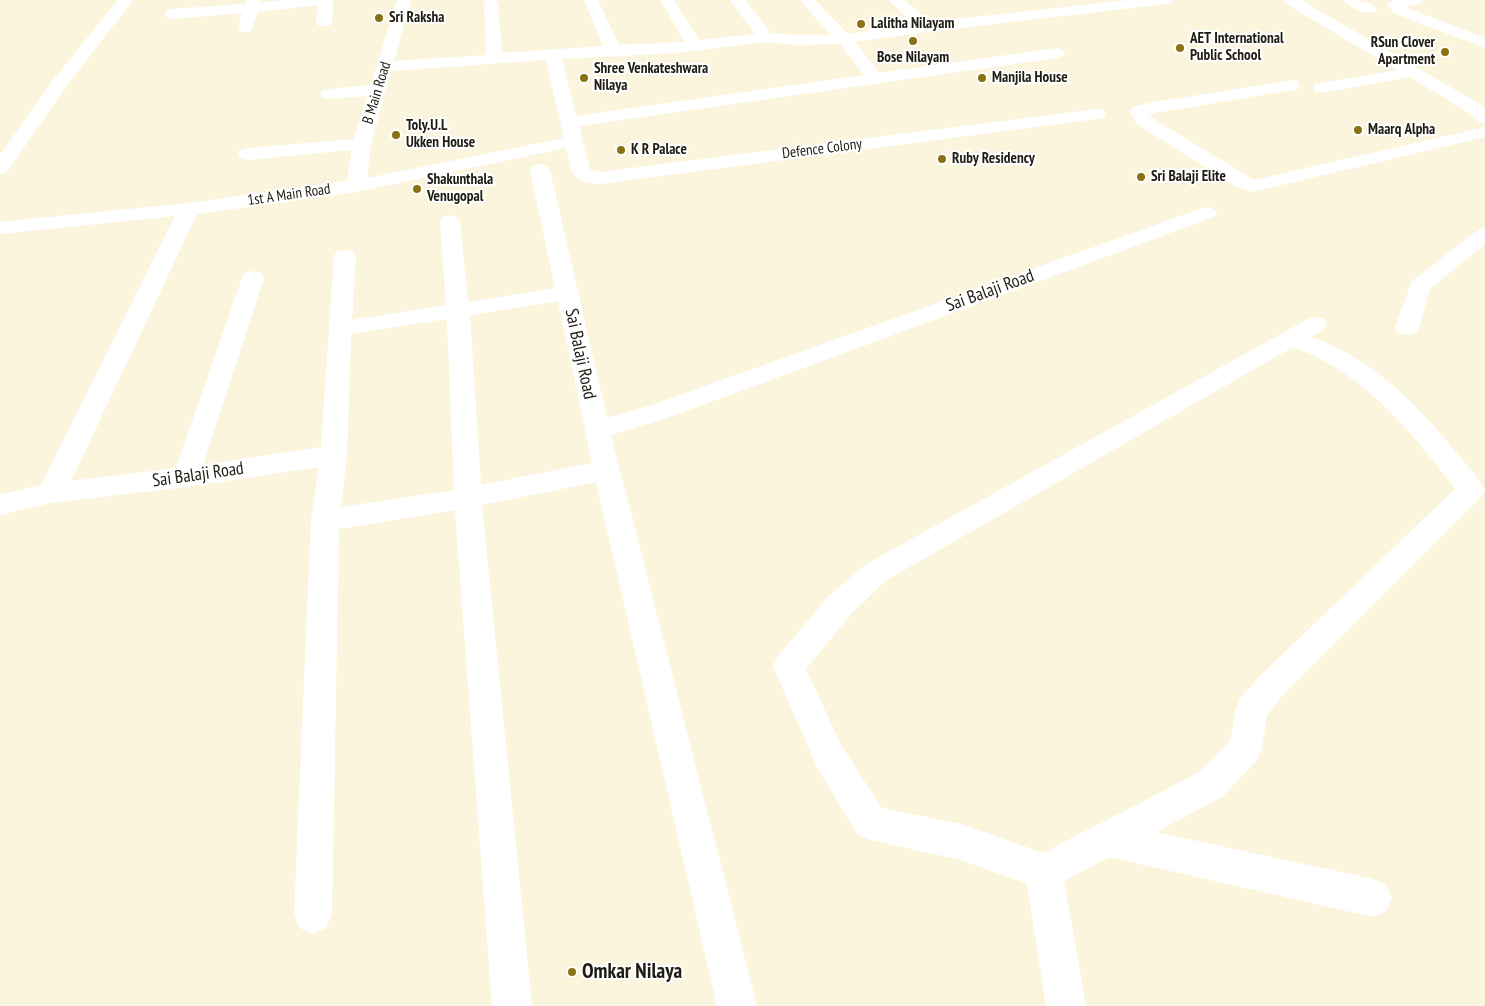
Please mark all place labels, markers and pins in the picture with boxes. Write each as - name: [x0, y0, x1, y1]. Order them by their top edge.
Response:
- place label: Sri Raksha: [389, 9, 445, 27]
- marker: Sri Raksha: [373, 12, 385, 24]
- place label: Lalitha Nilayam: [871, 15, 954, 33]
- marker: Lalitha Nilayam: [855, 18, 867, 30]
- place label: AET International Public School: [1190, 30, 1284, 65]
- place label: RSun Clover Apartment: [1371, 34, 1435, 69]
- marker: Bose Nilayam: [907, 35, 919, 47]
- marker: AET International Public School: [1174, 42, 1186, 54]
- marker: RSun Clover Apartment: [1439, 46, 1451, 58]
- place label: Bose Nilayam: [877, 49, 949, 67]
- place label: Shree Venkateshwara Nilaya: [594, 60, 708, 95]
- place label: Manjila House: [992, 69, 1068, 87]
- marker: Shree Venkateshwara Nilaya: [578, 72, 590, 84]
- marker: Manjila House: [976, 72, 988, 84]
- place label: Toly.U.L Ukken House: [406, 117, 475, 152]
- place label: Maarq Alpha: [1368, 121, 1435, 139]
- marker: Maarq Alpha: [1352, 124, 1364, 136]
- marker: Toly.U.L Ukken House: [390, 129, 402, 141]
- place label: K R Palace: [631, 141, 687, 159]
- marker: K R Palace: [615, 144, 627, 156]
- place label: Ruby Residency: [952, 150, 1035, 168]
- marker: Ruby Residency: [936, 153, 948, 165]
- place label: Sri Balaji Elite: [1151, 168, 1226, 186]
- place label: Shakunthala Venugopal: [427, 171, 493, 206]
- marker: Sri Balaji Elite: [1135, 171, 1147, 183]
- marker: Shakunthala Venugopal: [411, 183, 423, 195]
- place label: Omkar Nilaya: [582, 959, 682, 985]
- marker: Omkar Nilaya: [566, 966, 578, 978]

